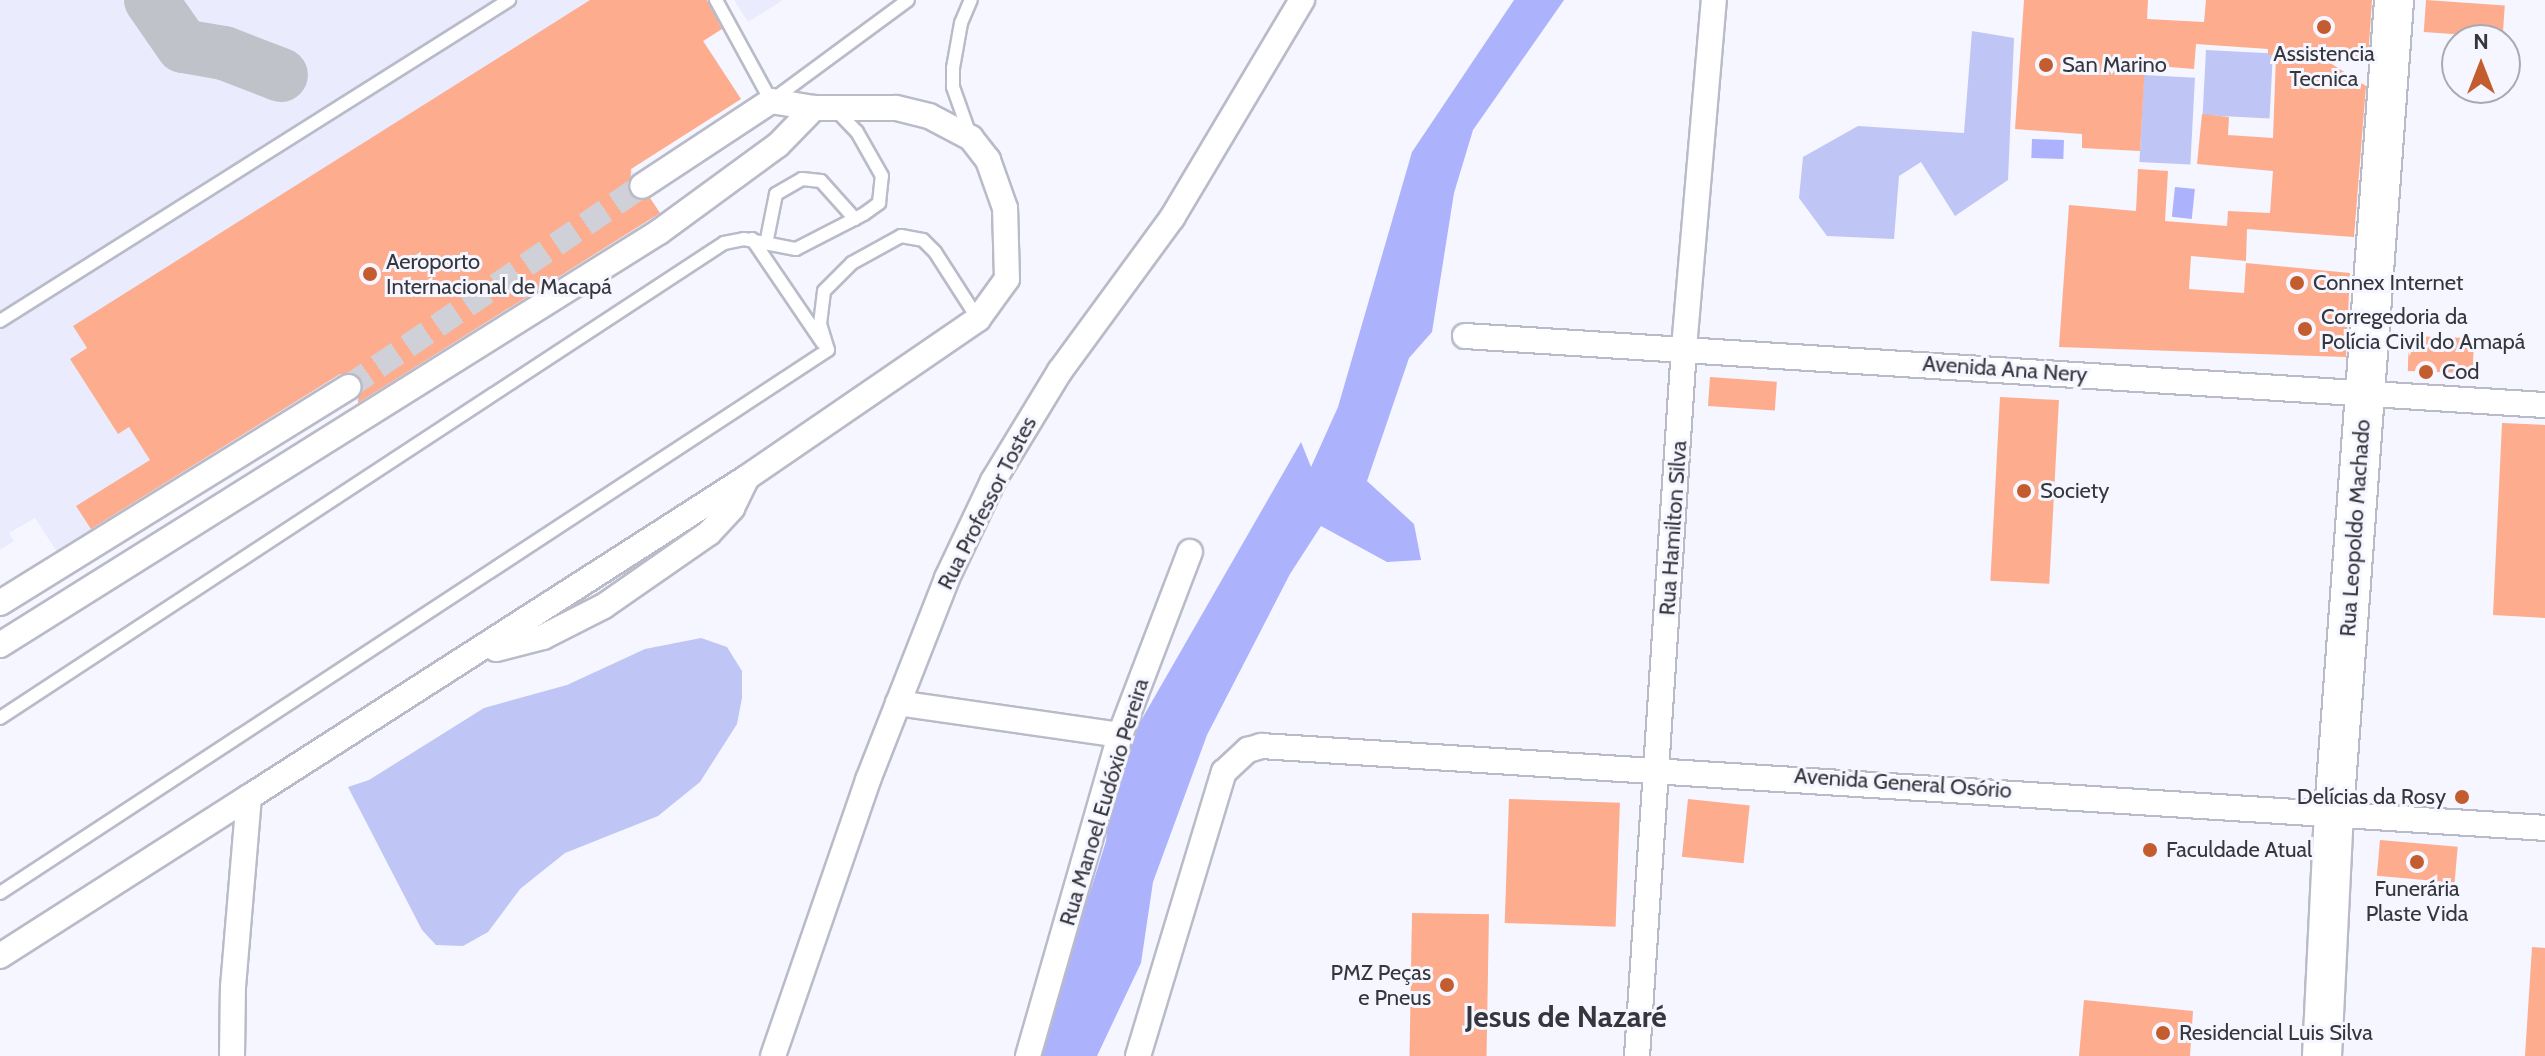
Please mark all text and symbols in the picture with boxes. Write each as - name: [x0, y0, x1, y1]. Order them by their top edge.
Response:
- marker: Assistencia Tecnica: [2315, 18, 2333, 36]
- north arrow: [2441, 24, 2521, 104]
- text: N: [2473, 28, 2489, 55]
- place label: Assistencia Tecnica: [2273, 40, 2375, 92]
- place label: San Marino: [2062, 52, 2167, 78]
- marker: San Marino: [2037, 56, 2055, 74]
- place label: Aeroporto Internacional de Macapá: [386, 248, 612, 300]
- marker: Aeroporto Internacional de Macapá: [361, 265, 379, 283]
- place label: Connex Internet: [2313, 270, 2464, 296]
- marker: Connex Internet: [2288, 274, 2306, 292]
- place label: Corregedoria da Polícia Civil do Amapá: [2321, 303, 2525, 354]
- marker: Corregedoria da Polícia Civil do Amapá: [2296, 320, 2314, 338]
- street label: Avenida Ana Nery: [1922, 350, 2088, 388]
- place label: Cod: [2442, 359, 2480, 385]
- marker: Cod: [2417, 363, 2435, 381]
- street label: Rua Professor Tostes: [932, 412, 1042, 594]
- street label: Rua Leopoldo Machado: [2334, 418, 2376, 638]
- street label: Rua Hamilton Silva: [1654, 440, 1692, 616]
- place label: Society: [2040, 478, 2109, 504]
- marker: Society: [2015, 482, 2033, 500]
- street label: Rua Manoel Eudóxio Pereira: [1054, 675, 1154, 929]
- street label: Avenida General Osório: [1793, 762, 2013, 804]
- place label: Delícias da Rosy: [2297, 784, 2446, 810]
- marker: Delícias da Rosy: [2453, 788, 2471, 806]
- place label: Faculdade Atual: [2166, 837, 2312, 863]
- marker: Faculdade Atual: [2141, 841, 2159, 859]
- marker: Funerária Plaste Vida: [2408, 853, 2426, 871]
- place label: Funerária Plaste Vida: [2366, 875, 2468, 926]
- place label: PMZ Peças e Pneus: [1331, 959, 1431, 1010]
- marker: PMZ Peças e Pneus: [1438, 976, 1456, 994]
- district label: Jesus de Nazaré: [1465, 999, 1667, 1035]
- place label: Residencial Luis Silva: [2179, 1020, 2373, 1046]
- marker: Residencial Luis Silva: [2154, 1024, 2172, 1042]

